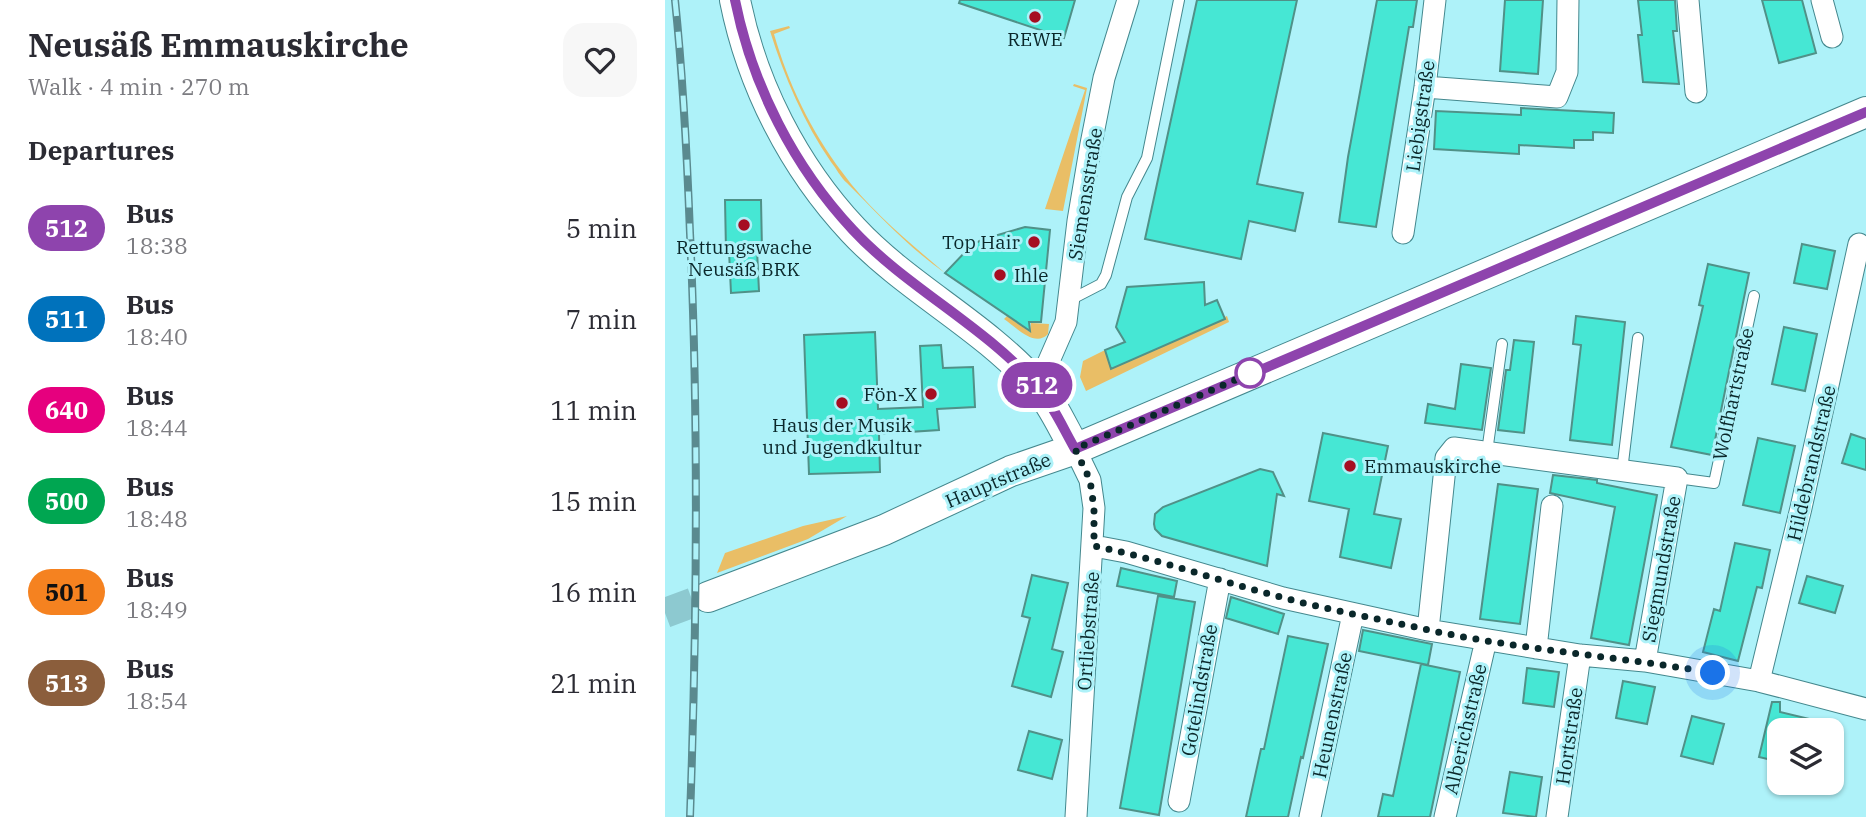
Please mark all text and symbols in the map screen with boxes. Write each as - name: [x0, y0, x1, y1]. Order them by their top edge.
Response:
- marker: REWE: [1027, 9, 1043, 25]
- text: Neusäß Emmauskirche: [28, 23, 409, 66]
- button: heart: [563, 23, 637, 97]
- place label: REWE: [1007, 27, 1063, 51]
- street label: Liebigstraße: [1400, 59, 1440, 173]
- text: Walk · 4 min · 270 m: [28, 71, 250, 101]
- street label: Siemensstraße: [1063, 126, 1107, 262]
- text: Departures: [28, 133, 174, 167]
- text: Bus: [126, 196, 174, 230]
- text: 5 min: [566, 211, 637, 245]
- text: 512: [45, 212, 88, 244]
- marker: Rettungswache Neusäß BRK: [736, 217, 752, 233]
- text: 18:38: [126, 230, 188, 260]
- place label: Top Hair: [942, 230, 1021, 254]
- marker: Top Hair: [1026, 234, 1042, 250]
- place label: Rettungswache Neusäß BRK: [676, 235, 812, 281]
- place label: Ihle: [1014, 263, 1048, 287]
- marker: Ihle: [992, 267, 1008, 283]
- text: Bus: [126, 287, 174, 321]
- text: 7 min: [566, 302, 637, 336]
- text: 511: [45, 303, 88, 335]
- text: 18:40: [126, 321, 188, 351]
- street label: Wolfhartstraße: [1707, 325, 1759, 463]
- unlabelled marker: [1235, 358, 1265, 388]
- line badge: 512: [997, 362, 1077, 408]
- text: 512: [1015, 369, 1059, 401]
- text: Bus: [126, 378, 174, 412]
- place label: Fön-X: [864, 382, 917, 406]
- street label: Hildebrandstraße: [1781, 383, 1841, 543]
- marker: Fön-X: [923, 386, 939, 402]
- text: 11 min: [550, 393, 637, 427]
- text: 640: [45, 394, 88, 426]
- marker: Haus der Musik und Jugendkultur: [834, 395, 850, 411]
- text: 18:44: [126, 412, 188, 442]
- place label: Haus der Musik und Jugendkultur: [762, 413, 922, 459]
- street label: Hauptstraße: [942, 447, 1054, 513]
- place label: Emmauskirche: [1364, 454, 1501, 478]
- marker: Emmauskirche: [1342, 458, 1358, 474]
- text: Bus: [126, 469, 174, 503]
- text: 15 min: [550, 484, 637, 518]
- text: 500: [45, 485, 88, 517]
- street label: Siegmundstraße: [1636, 494, 1686, 644]
- text: 18:48: [126, 503, 188, 533]
- text: Bus: [126, 560, 174, 594]
- street label: Ortliebstraße: [1072, 571, 1104, 691]
- text: 16 min: [550, 575, 637, 609]
- text: 501: [45, 576, 88, 608]
- text: 18:49: [126, 594, 188, 624]
- street label: Gotelindstraße: [1176, 622, 1222, 758]
- street label: Heunenstraße: [1307, 650, 1357, 780]
- text: Bus: [126, 651, 174, 685]
- your location: [1695, 655, 1730, 690]
- street label: Alberichstraße: [1438, 661, 1492, 797]
- text: 21 min: [550, 666, 637, 700]
- text: 513: [45, 667, 88, 699]
- text: 18:54: [126, 685, 188, 715]
- street label: Hortstraße: [1550, 686, 1588, 786]
- map controls: [1767, 718, 1844, 795]
- button: layers: [1767, 718, 1844, 795]

